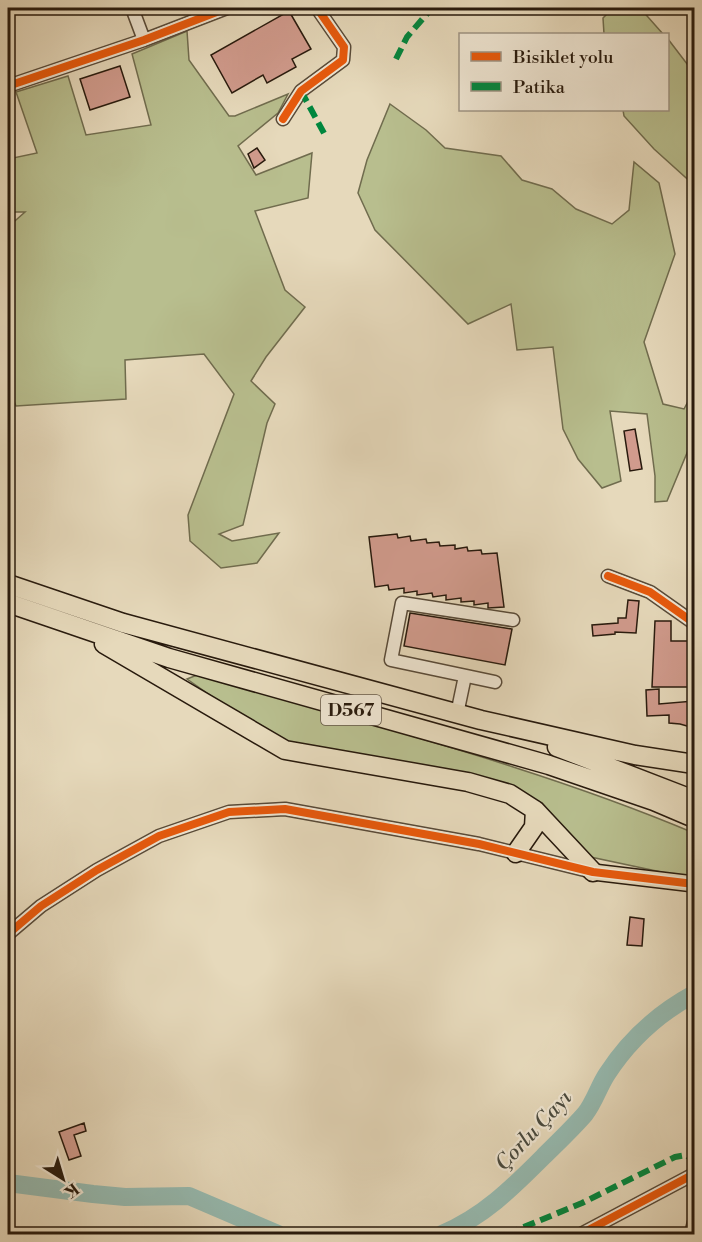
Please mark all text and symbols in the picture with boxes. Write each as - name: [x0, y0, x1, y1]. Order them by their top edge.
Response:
- legend: [459, 33, 669, 111]
- text: Bisiklet yolu: [512, 46, 614, 69]
- text: Patika: [513, 76, 566, 99]
- road number: D567: [321, 695, 381, 725]
- water label: Çorlu Çayı: [490, 1085, 578, 1177]
- north arrow: [33, 1149, 93, 1209]
- text: K: [59, 1178, 83, 1203]

